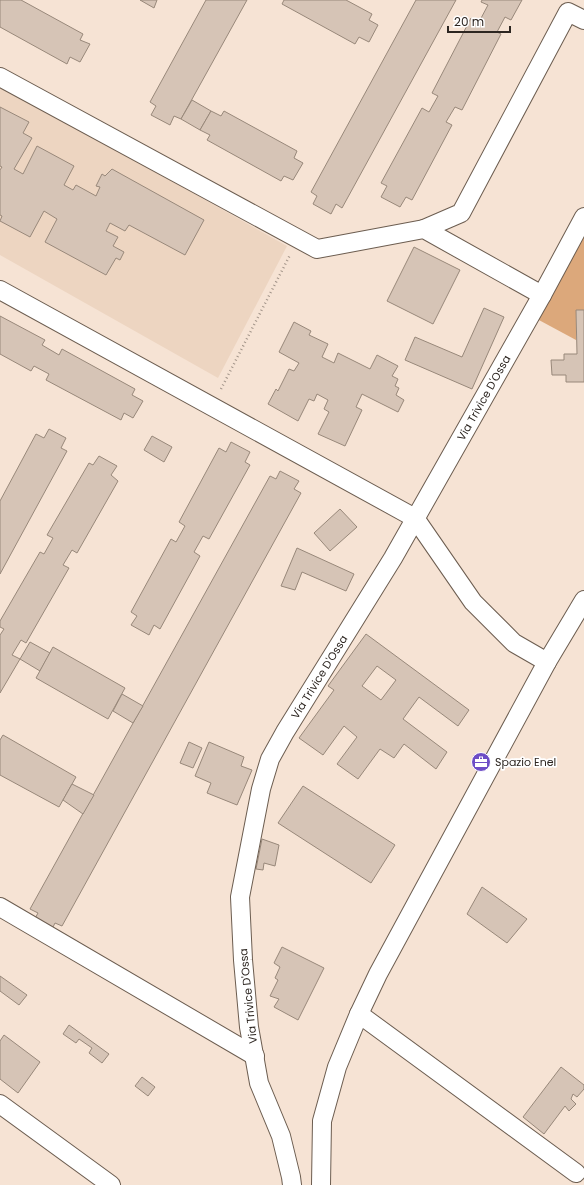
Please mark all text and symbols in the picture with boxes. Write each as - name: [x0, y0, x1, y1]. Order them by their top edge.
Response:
- scale bar: [448, 8, 510, 34]
- text: 20 m: [454, 13, 484, 30]
- street label: Via Trivice D'Ossa: [453, 352, 514, 443]
- street label: Via Trivice D'Ossa: [287, 632, 351, 722]
- office icon: Spazio Enel: [470, 751, 492, 773]
- place label: Spazio Enel: [495, 754, 556, 770]
- street label: Via Trivice D'Ossa: [235, 948, 261, 1044]

